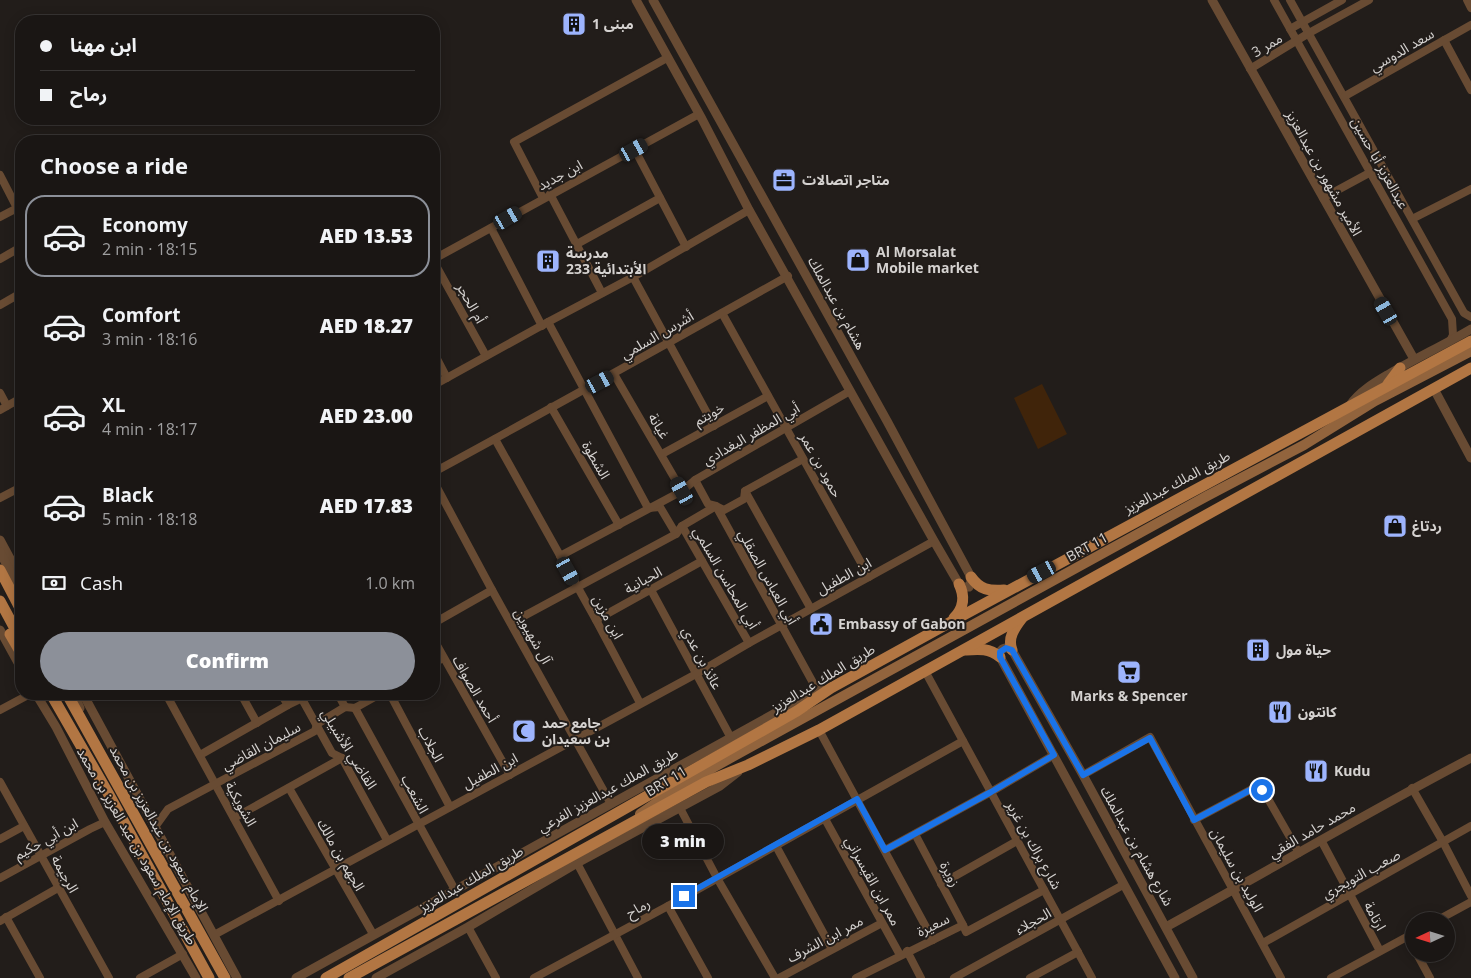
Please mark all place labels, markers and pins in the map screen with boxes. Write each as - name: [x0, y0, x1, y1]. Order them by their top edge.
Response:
- building icon: مبنى 1: [561, 11, 587, 37]
- place label: مبنى 1: [592, 14, 634, 33]
- office icon: متاجر اتصالات: [771, 167, 797, 193]
- place label: متاجر اتصالات: [802, 170, 890, 189]
- place label: Al Morsalat Mobile market: [876, 242, 979, 277]
- place label: مدرسة الأبتدائية 233: [566, 243, 646, 278]
- shop icon: Al Morsalat Mobile market: [845, 247, 871, 273]
- building icon: مدرسة الأبتدائية 233: [535, 248, 561, 274]
- shop icon: ردتاغ: [1382, 513, 1408, 539]
- place label: ردتاغ: [1412, 516, 1442, 537]
- public building icon: Embassy of Gabon: [808, 611, 834, 637]
- place label: Embassy of Gabon: [838, 614, 965, 633]
- building icon: حياة مول: [1245, 637, 1271, 663]
- place label: حياة مول: [1276, 640, 1331, 659]
- supermarket icon: Marks & Spencer: [1116, 659, 1142, 685]
- place label: Marks & Spencer: [1070, 686, 1188, 705]
- restaurant icon: كانتون: [1267, 699, 1293, 725]
- place label: كانتون: [1298, 702, 1337, 721]
- place label: جامع حمد بن سعيدان: [542, 713, 610, 748]
- mosque icon: جامع حمد بن سعيدان: [511, 718, 537, 744]
- restaurant icon: Kudu: [1303, 758, 1329, 784]
- place label: Kudu: [1334, 761, 1371, 780]

